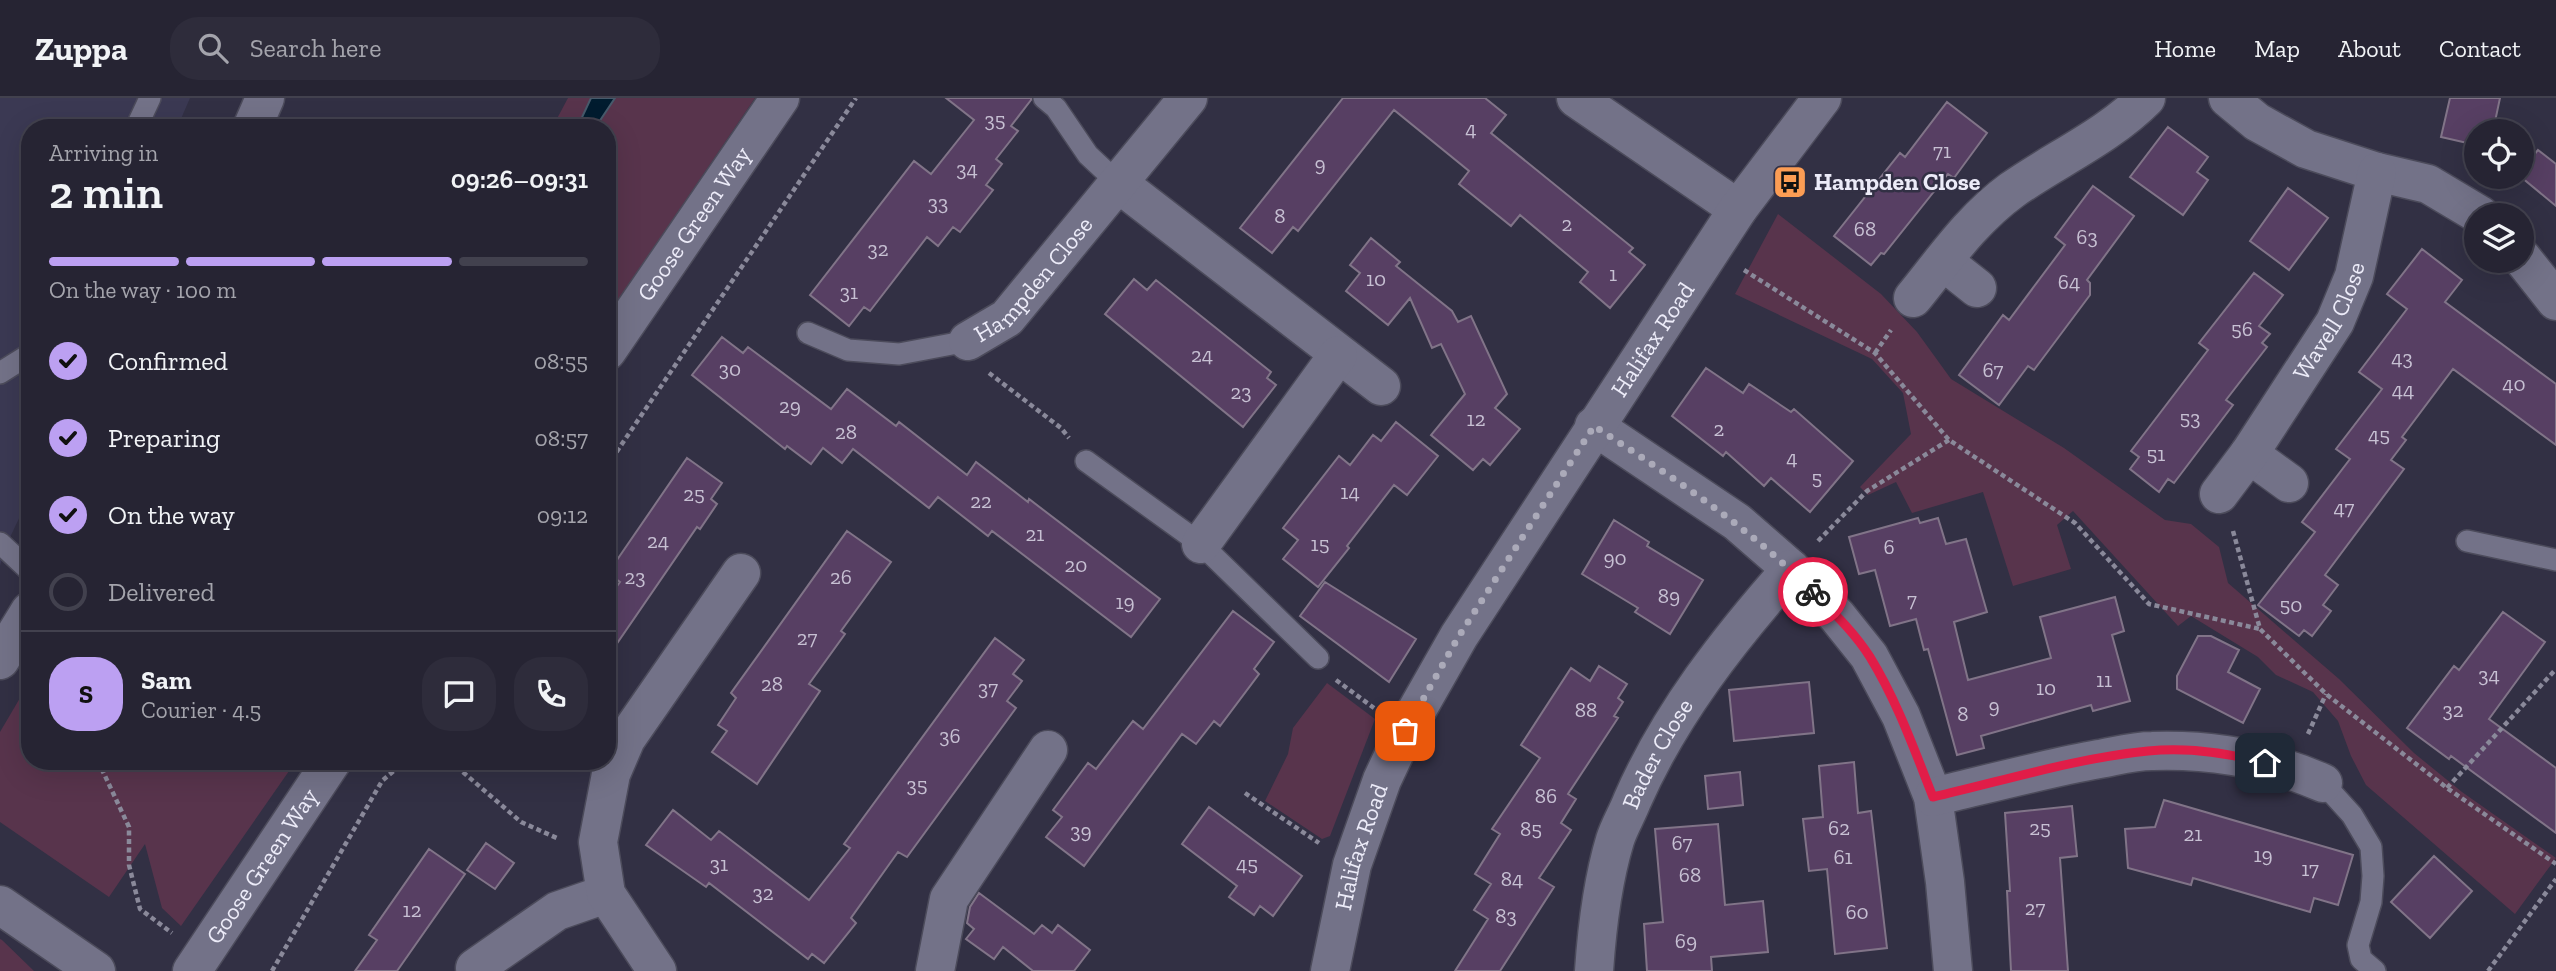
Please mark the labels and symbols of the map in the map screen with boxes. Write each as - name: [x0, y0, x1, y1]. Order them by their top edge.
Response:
- house number: 35: [984, 107, 1006, 132]
- house number: 4: [1465, 116, 1477, 141]
- house number: 71: [1933, 138, 1951, 163]
- street label: Goose Green Way: [630, 140, 757, 306]
- house number: 9: [1314, 151, 1326, 176]
- house number: 34: [956, 156, 978, 181]
- bus stop icon: Hampden Close: [1771, 163, 1809, 201]
- place label: Hampden Close: [1814, 167, 1981, 196]
- house number: 33: [928, 190, 948, 215]
- house number: 8: [1274, 203, 1286, 228]
- street label: Hampden Close: [969, 210, 1099, 348]
- house number: 2: [1562, 211, 1572, 236]
- house number: 68: [1854, 216, 1876, 241]
- house number: 63: [2076, 224, 2098, 249]
- house number: 32: [867, 236, 889, 261]
- street label: Wavell Close: [2286, 259, 2371, 385]
- house number: 1: [1609, 261, 1617, 286]
- house number: 10: [1366, 266, 1386, 291]
- house number: 64: [2058, 269, 2080, 294]
- street label: Halifax Road: [1604, 276, 1700, 402]
- house number: 31: [840, 279, 858, 304]
- house number: 56: [2231, 316, 2253, 341]
- house number: 24: [1191, 342, 1213, 367]
- house number: 43: [2391, 345, 2413, 370]
- house number: 30: [719, 356, 741, 381]
- house number: 67: [1982, 357, 2004, 382]
- house number: 40: [2502, 371, 2526, 396]
- house number: 44: [2392, 377, 2414, 402]
- house number: 23: [1230, 379, 1252, 404]
- house number: 29: [779, 393, 801, 418]
- house number: 53: [2179, 405, 2201, 430]
- house number: 12: [1467, 406, 1485, 431]
- house number: 2: [1714, 416, 1724, 441]
- house number: 28: [835, 419, 857, 444]
- house number: 45: [2368, 422, 2390, 447]
- house number: 51: [2147, 441, 2165, 466]
- house number: 4: [1786, 445, 1798, 470]
- house number: 5: [1812, 465, 1822, 490]
- house number: 14: [1340, 479, 1360, 504]
- house number: 25: [683, 481, 705, 506]
- house number: 22: [970, 488, 992, 513]
- house number: 47: [2334, 495, 2355, 520]
- house number: 21: [1026, 521, 1044, 546]
- house number: 24: [647, 528, 669, 553]
- house number: 15: [1311, 531, 1329, 556]
- house number: 6: [1883, 534, 1895, 559]
- house number: 90: [1603, 545, 1627, 570]
- house number: 20: [1065, 552, 1087, 577]
- courier: [1778, 557, 1848, 627]
- house number: 23: [624, 564, 646, 589]
- house number: 26: [830, 564, 852, 589]
- house number: 89: [1658, 583, 1680, 608]
- house number: 7: [1907, 587, 1917, 612]
- house number: 19: [1115, 589, 1135, 614]
- house number: 50: [2280, 592, 2302, 617]
- house number: 27: [797, 625, 817, 650]
- house number: 34: [2478, 662, 2500, 687]
- house number: 11: [2096, 667, 2112, 692]
- house number: 28: [761, 671, 783, 696]
- house number: 37: [978, 675, 998, 700]
- house number: 10: [2036, 675, 2056, 700]
- street label: Bader Close: [1615, 693, 1699, 813]
- house number: 9: [1988, 693, 2000, 718]
- house number: 88: [1575, 697, 1597, 722]
- house number: 32: [2442, 697, 2464, 722]
- pin: [1375, 701, 1435, 761]
- house number: 8: [1957, 701, 1969, 726]
- house number: 36: [939, 723, 961, 748]
- pin: [2235, 733, 2295, 793]
- house number: 35: [906, 772, 928, 797]
- street label: Halifax Road: [1328, 779, 1394, 913]
- street label: Goose Green Way: [199, 782, 324, 949]
- house number: 86: [1535, 783, 1557, 808]
- house number: 62: [1828, 815, 1850, 840]
- house number: 25: [2029, 815, 2051, 840]
- house number: 85: [1520, 816, 1542, 841]
- house number: 39: [1070, 818, 1092, 843]
- house number: 21: [2184, 821, 2202, 846]
- house number: 67: [1671, 830, 1693, 855]
- house number: 19: [2253, 842, 2273, 867]
- house number: 61: [1833, 844, 1853, 869]
- house number: 31: [710, 851, 728, 876]
- house number: 45: [1236, 851, 1258, 876]
- house number: 17: [2301, 856, 2319, 881]
- house number: 68: [1679, 862, 1701, 887]
- house number: 84: [1501, 866, 1523, 891]
- house number: 32: [752, 880, 774, 905]
- house number: 27: [2025, 895, 2045, 920]
- house number: 12: [403, 897, 421, 922]
- house number: 60: [1845, 899, 1869, 924]
- house number: 83: [1495, 903, 1517, 928]
- house number: 69: [1675, 928, 1697, 953]

